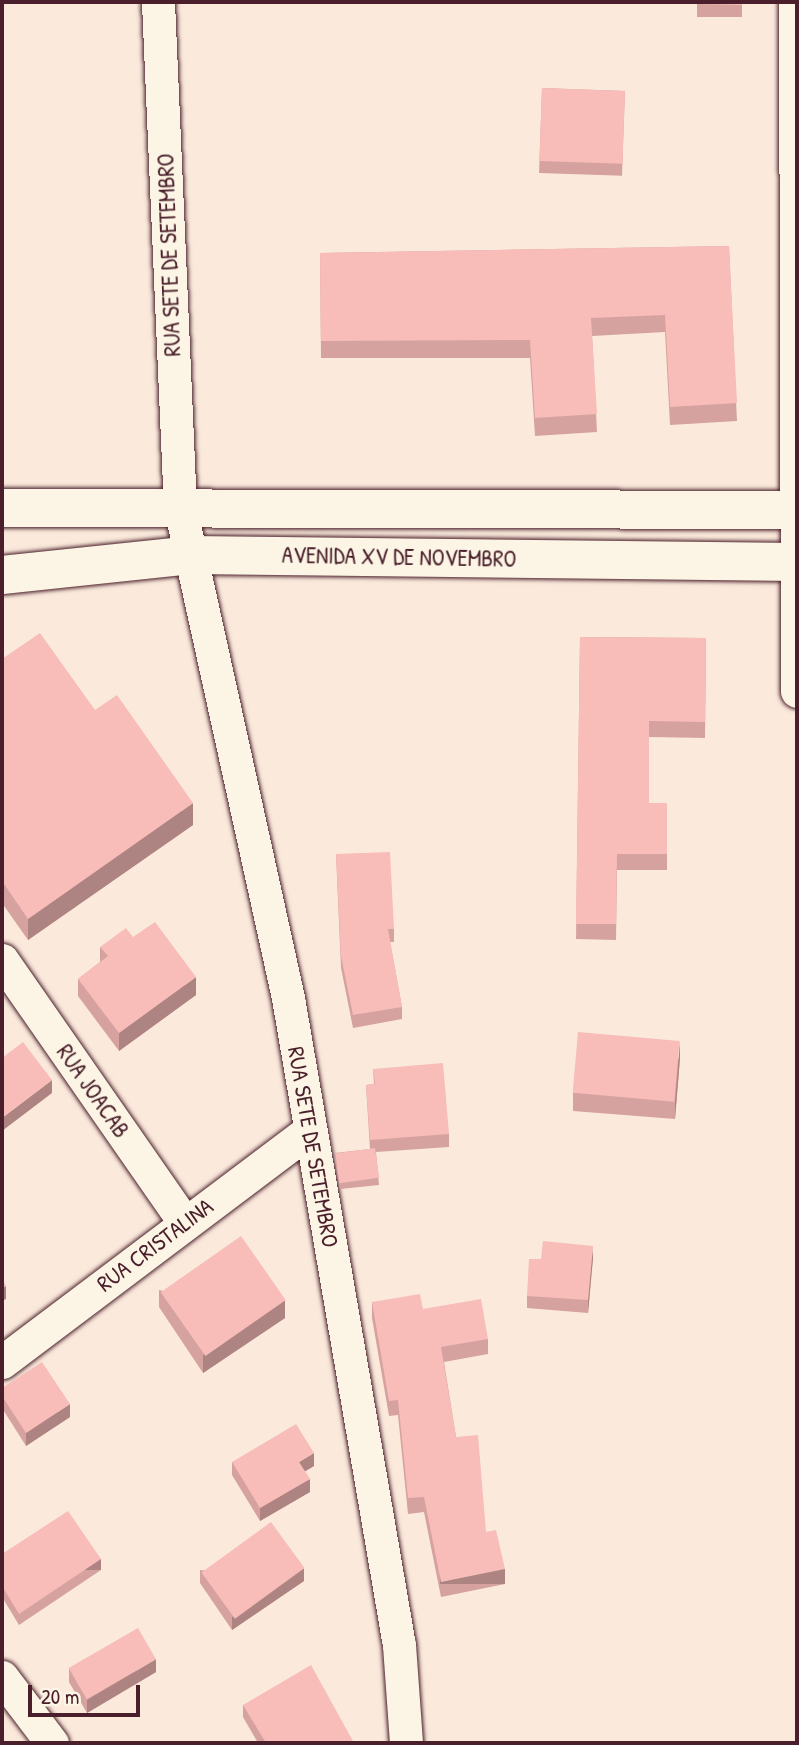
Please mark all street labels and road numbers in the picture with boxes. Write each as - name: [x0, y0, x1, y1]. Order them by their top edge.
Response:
- street label: RUA SETE DE SETEMBRO: [152, 153, 186, 357]
- street label: AVENIDA XV DE NOVEMBRO: [282, 541, 516, 573]
- street label: RUA JOACAB: [51, 1039, 135, 1143]
- street label: RUA SETE DE SETEMBRO: [282, 1045, 344, 1249]
- street label: RUA CRISTALINA: [92, 1192, 218, 1298]

